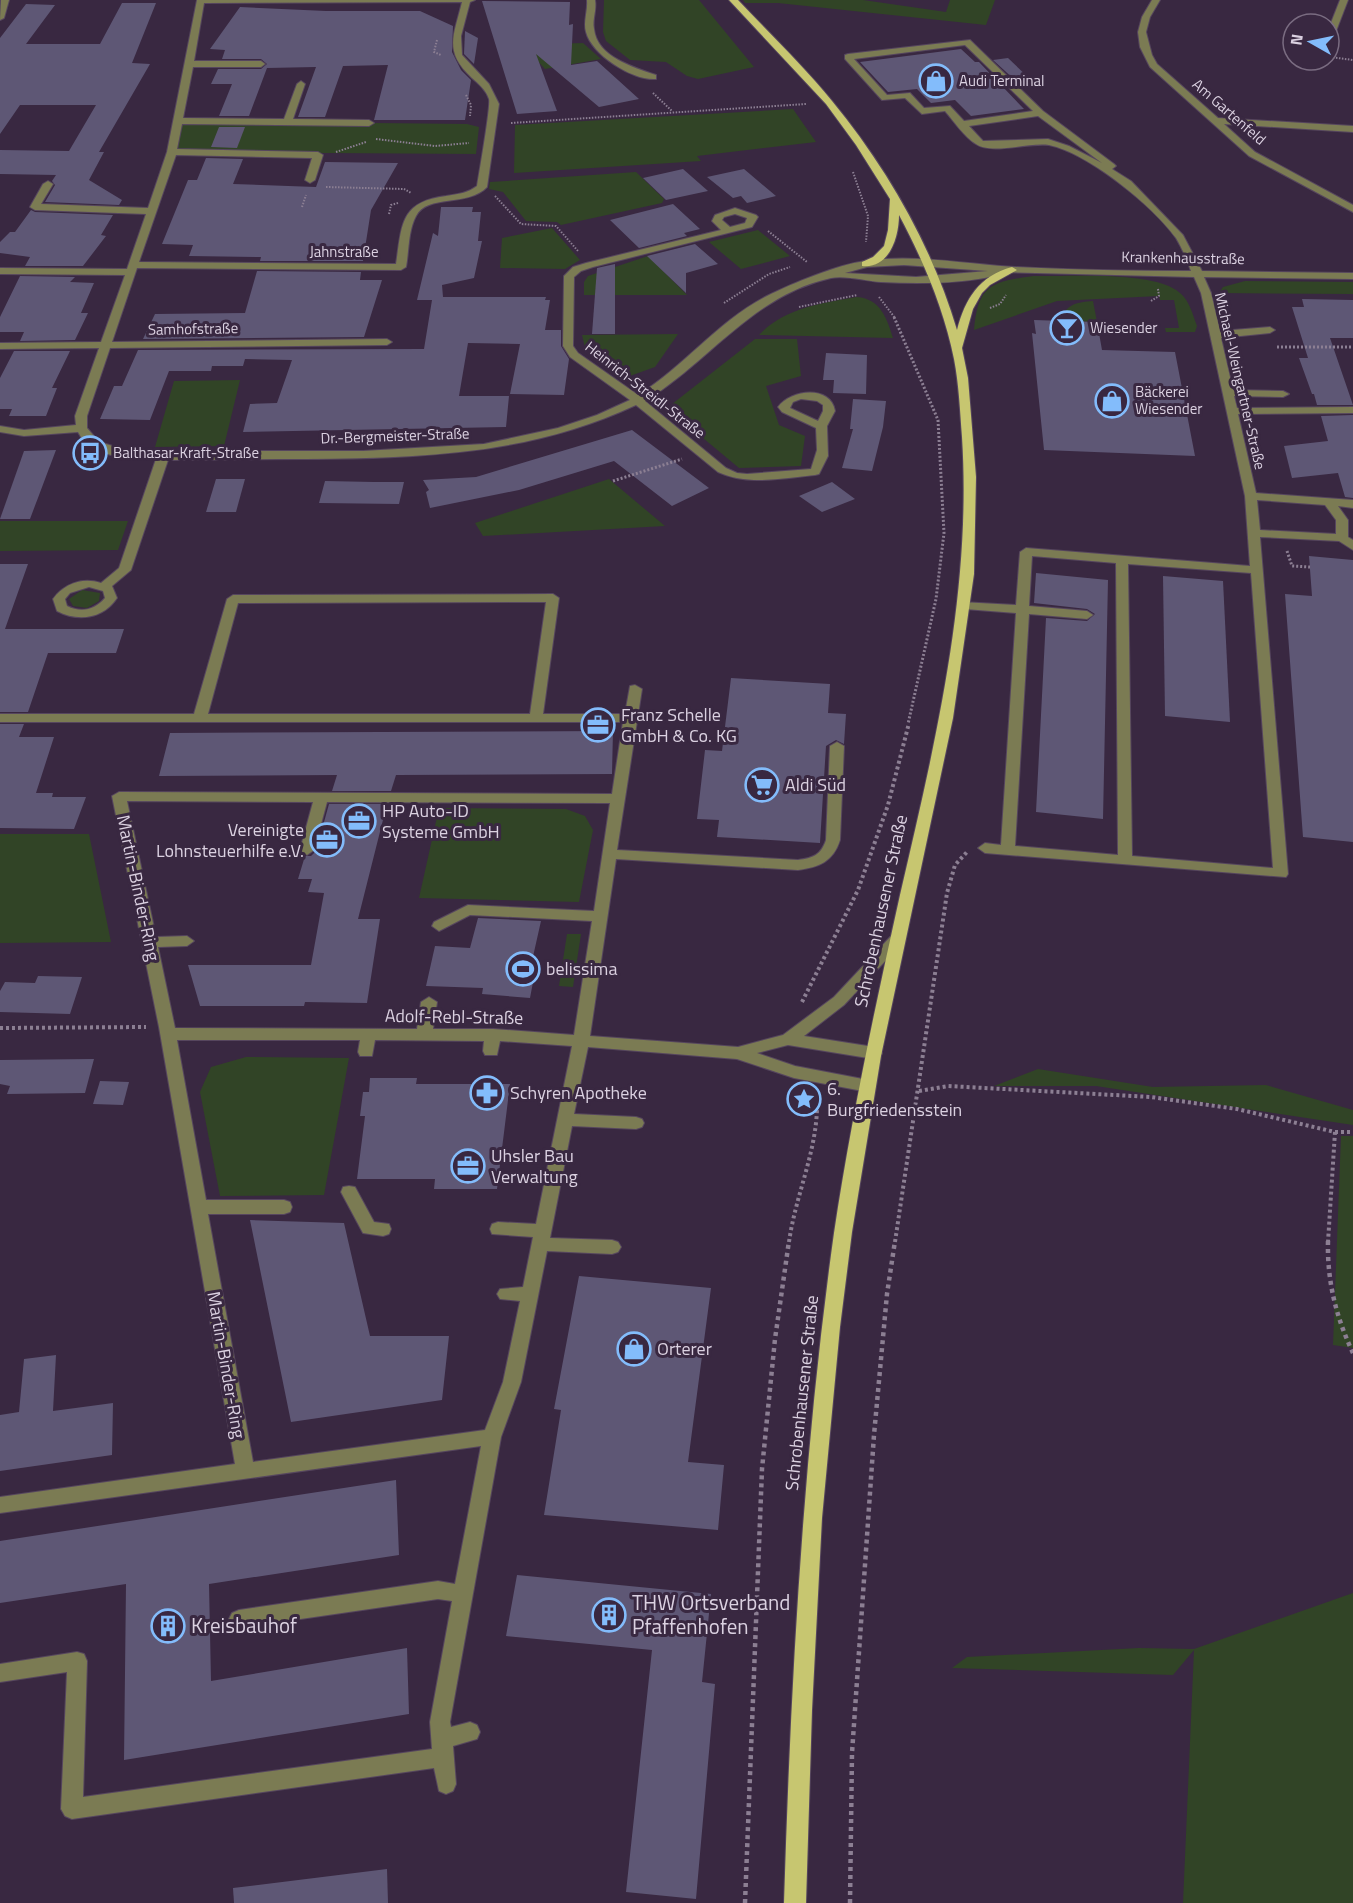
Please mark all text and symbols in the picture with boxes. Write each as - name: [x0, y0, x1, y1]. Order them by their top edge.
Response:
- north arrow: [1281, 12, 1341, 72]
- text: N: [1283, 32, 1309, 47]
- shop icon: Audi Terminal: [918, 63, 954, 99]
- place label: Audi Terminal: [959, 69, 1045, 92]
- street label: Am Gartenfeld: [1187, 73, 1271, 150]
- street label: Jahnstraße: [309, 240, 379, 263]
- street label: Krankenhausstraße: [1121, 245, 1245, 270]
- street label: Michael-Weingartner-Straße: [1209, 290, 1272, 472]
- bar icon: Wiesender: [1049, 310, 1085, 346]
- street label: Samhofstraße: [148, 316, 238, 341]
- place label: Wiesender: [1090, 316, 1157, 339]
- street label: Heinrich-Streidl-Straße: [580, 335, 710, 444]
- place label: Bäckerei Wiesender: [1135, 380, 1202, 420]
- shop icon: Bäckerei Wiesender: [1094, 383, 1130, 419]
- street label: Dr.-Bergmeister-Straße: [320, 421, 470, 450]
- bus stop icon: Balthasar-Kraft-Straße: [72, 435, 108, 471]
- place label: Balthasar-Kraft-Straße: [113, 441, 259, 464]
- place label: Franz Schelle GmbH & Co. KG: [621, 701, 737, 749]
- office icon: Franz Schelle GmbH & Co. KG: [580, 707, 616, 743]
- supermarket icon: Aldi Süd: [744, 767, 780, 803]
- place label: Aldi Süd: [785, 771, 846, 798]
- place label: HP Auto-ID Systeme GmbH: [382, 797, 500, 845]
- office icon: HP Auto-ID Systeme GmbH: [341, 803, 377, 839]
- street label: Martin-Binder-Ring: [110, 812, 167, 963]
- street label: Schrobenhausener Straße: [847, 812, 914, 1010]
- place label: Vereinigte Lohnsteuerhilfe e.V.: [156, 816, 304, 864]
- office icon: Vereinigte Lohnsteuerhilfe e.V.: [309, 822, 345, 858]
- sports icon: belissima: [505, 951, 541, 987]
- place label: belissima: [546, 955, 617, 982]
- street label: Adolf-Rebl-Straße: [385, 1002, 523, 1031]
- pharmacy icon: Schyren Apotheke: [469, 1075, 505, 1111]
- place label: 6. Burgfriedensstein: [827, 1075, 962, 1123]
- place label: Schyren Apotheke: [510, 1079, 647, 1106]
- place icon: 6. Burgfriedensstein: [786, 1081, 822, 1117]
- place label: Uhsler Bau Verwaltung: [491, 1142, 578, 1190]
- office icon: Uhsler Bau Verwaltung: [450, 1148, 486, 1184]
- street label: Martin-Binder-Ring: [200, 1289, 253, 1440]
- street label: Schrobenhausener Straße: [778, 1294, 825, 1492]
- shop icon: Orterer: [616, 1331, 652, 1367]
- place label: Orterer: [657, 1335, 712, 1362]
- place label: THW Ortsverband Pfaffenhofen: [632, 1586, 790, 1642]
- building icon: THW Ortsverband Pfaffenhofen: [591, 1597, 627, 1633]
- building icon: Kreisbauhof: [150, 1608, 186, 1644]
- place label: Kreisbauhof: [191, 1609, 297, 1641]

